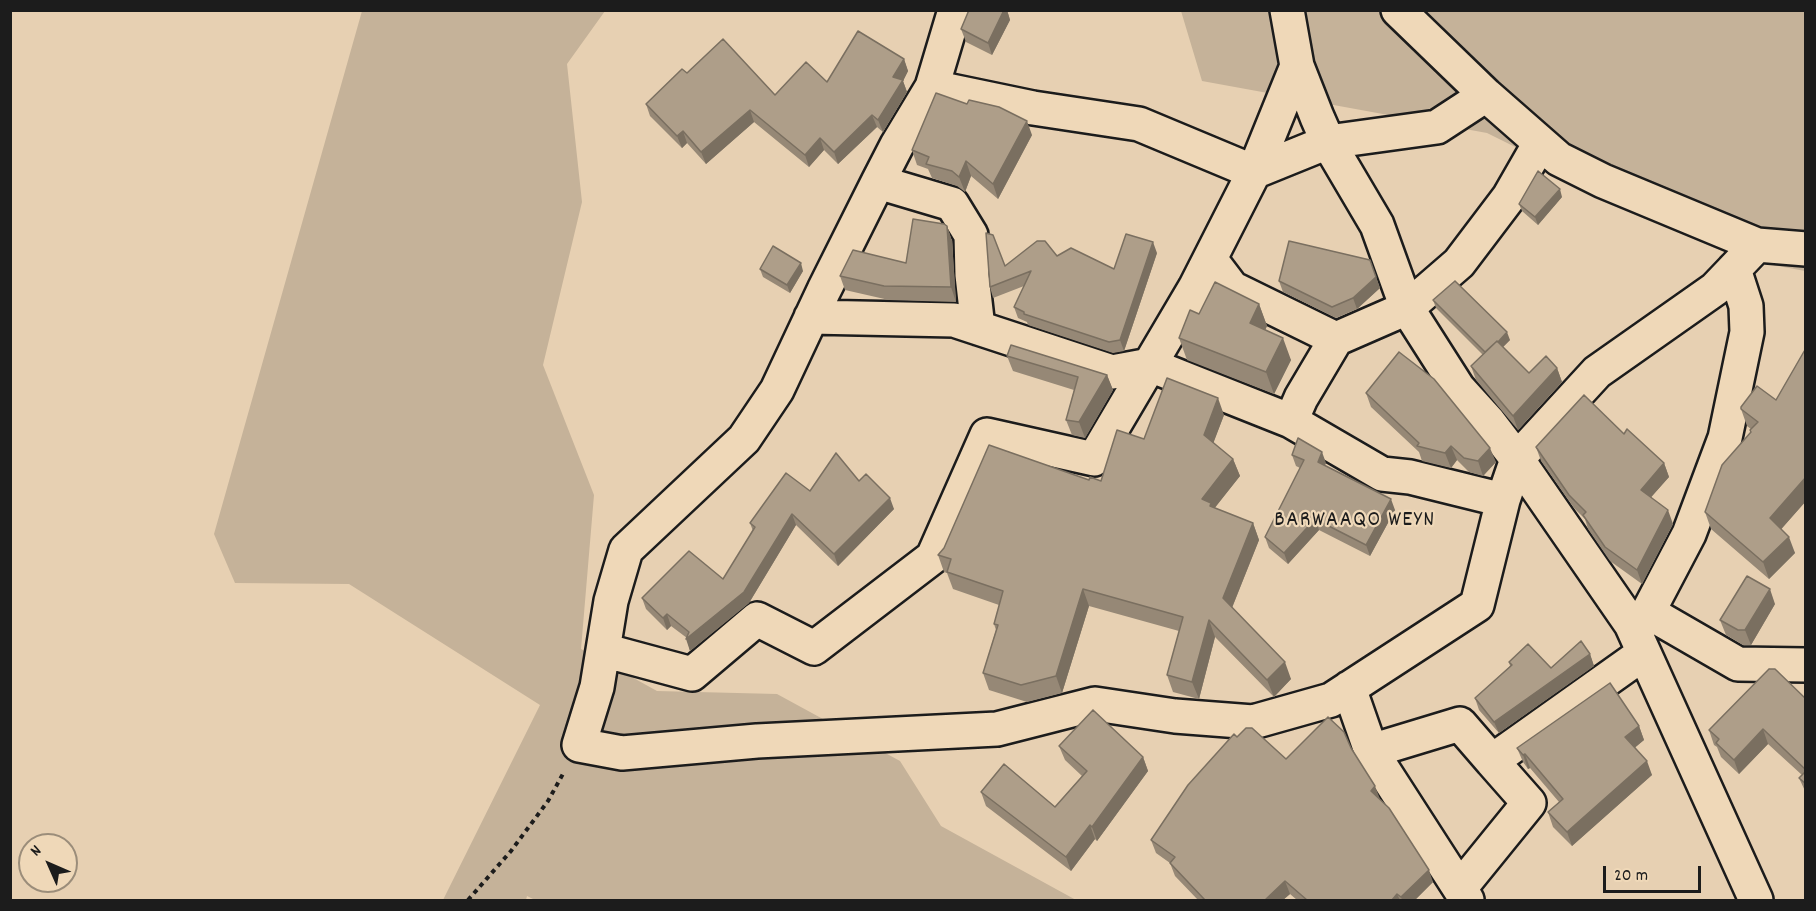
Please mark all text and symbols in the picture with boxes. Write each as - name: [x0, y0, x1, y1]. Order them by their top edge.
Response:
- district label: BARWAAQO WEYN: [1274, 509, 1436, 535]
- north arrow: [18, 833, 78, 893]
- text: N: [25, 840, 47, 862]
- scale bar: [1606, 854, 1704, 892]
- text: 20 m: [1614, 864, 1648, 889]

